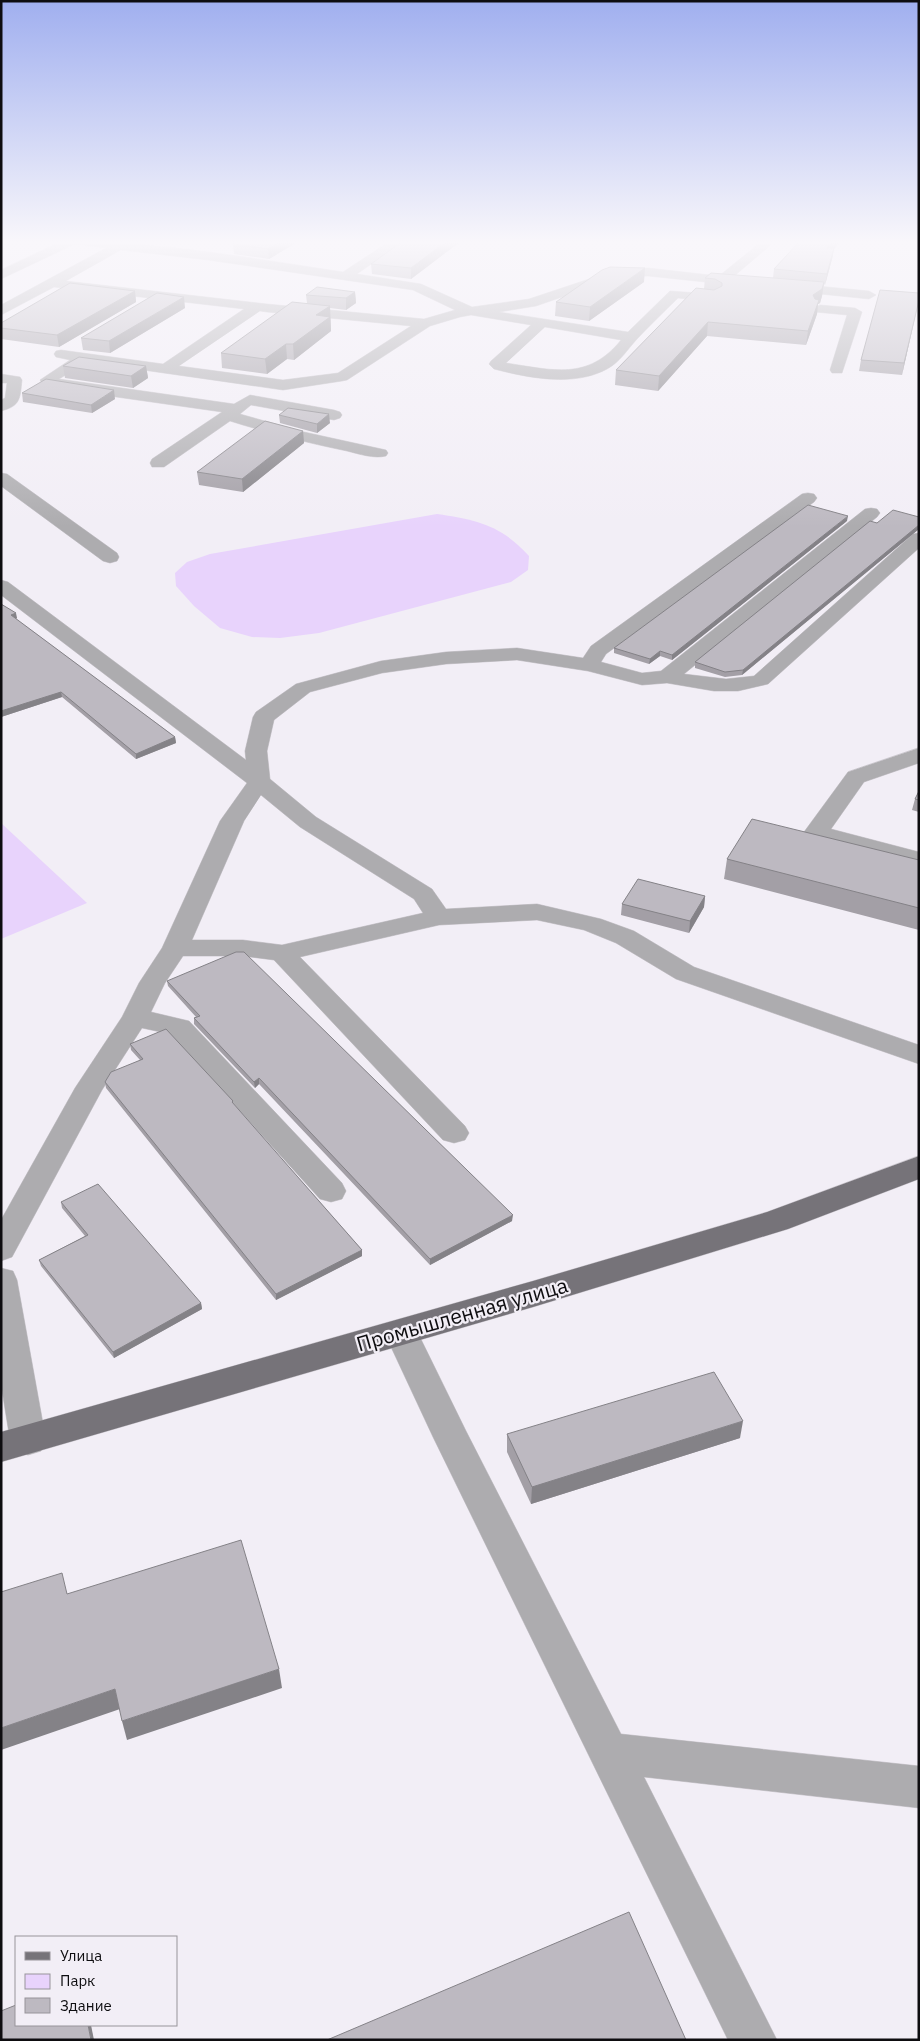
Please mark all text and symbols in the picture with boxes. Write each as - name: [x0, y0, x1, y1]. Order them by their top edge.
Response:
- street label: Промышленная улица: [353, 1270, 571, 1358]
- legend: [15, 1936, 178, 2026]
- text: Улица: [60, 1946, 102, 1965]
- text: Парк: [60, 1971, 95, 1990]
- text: Здание: [60, 1996, 112, 2015]

